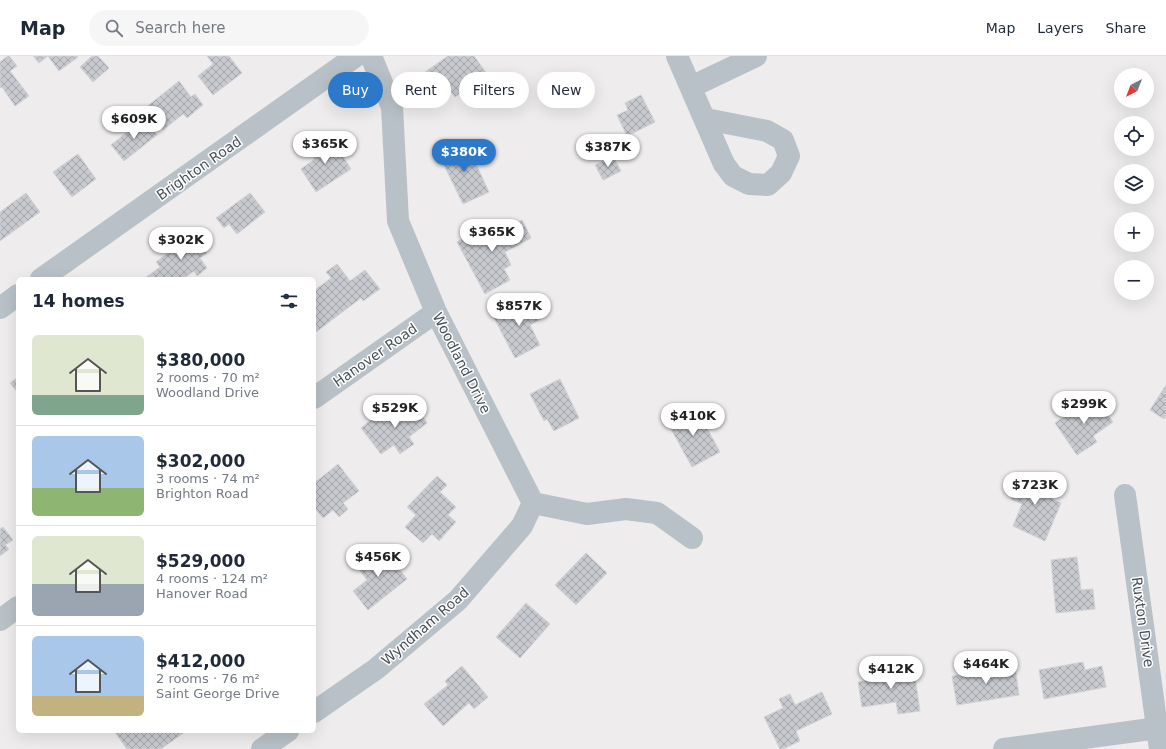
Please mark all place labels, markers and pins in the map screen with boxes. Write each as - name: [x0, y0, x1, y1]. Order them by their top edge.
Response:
- pin: $609K: [106, 106, 162, 140]
- pin: $365K: [297, 131, 353, 165]
- pin: $387K: [580, 134, 636, 168]
- pin: $380K: [436, 139, 492, 173]
- pin: $365K: [464, 219, 520, 253]
- pin: $302K: [153, 227, 209, 261]
- pin: $857K: [491, 293, 547, 327]
- pin: $299K: [1056, 391, 1112, 425]
- pin: $529K: [367, 395, 423, 429]
- pin: $410K: [665, 403, 721, 437]
- pin: $723K: [1007, 472, 1063, 506]
- pin: $456K: [350, 544, 406, 578]
- pin: $464K: [958, 651, 1014, 685]
- pin: $412K: [863, 656, 919, 690]

